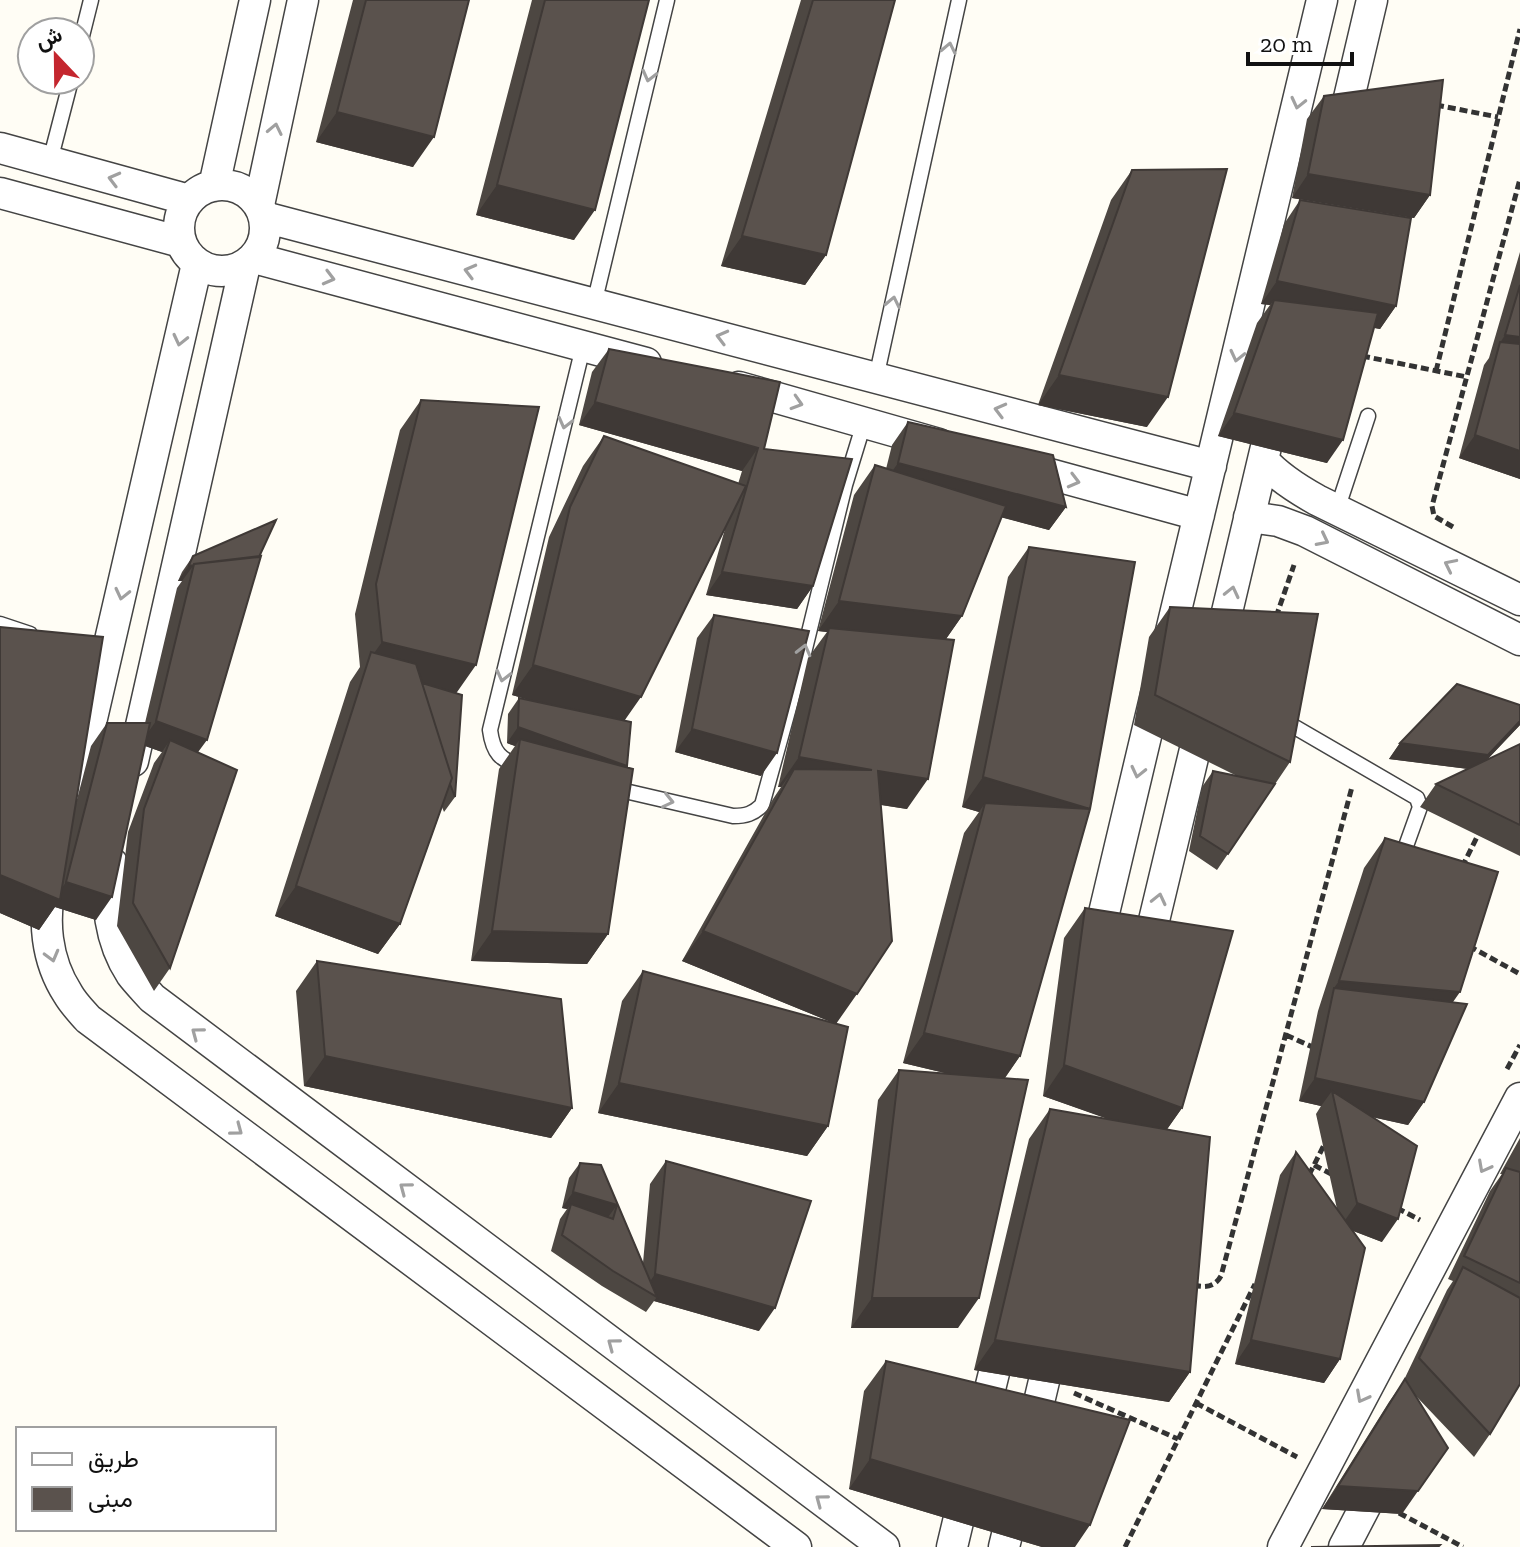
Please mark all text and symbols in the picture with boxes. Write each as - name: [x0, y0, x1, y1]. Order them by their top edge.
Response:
- north arrow: [16, 16, 96, 96]
- scale bar: [1248, 16, 1352, 66]
- text: ش: [31, 20, 66, 55]
- text: 20 m: [1260, 29, 1313, 58]
- one-way arrow: [940, 41, 957, 55]
- one-way arrow: [641, 68, 658, 82]
- one-way arrow: [1290, 96, 1307, 109]
- one-way arrow: [266, 122, 283, 136]
- one-way arrow: [107, 172, 121, 188]
- one-way arrow: [464, 264, 478, 281]
- one-way arrow: [322, 269, 336, 286]
- one-way arrow: [884, 295, 901, 309]
- one-way arrow: [715, 330, 729, 347]
- one-way arrow: [172, 333, 189, 346]
- one-way arrow: [1229, 349, 1246, 362]
- one-way arrow: [789, 394, 803, 410]
- one-way arrow: [994, 403, 1008, 420]
- one-way arrow: [557, 416, 574, 429]
- one-way arrow: [1067, 472, 1081, 488]
- one-way arrow: [1315, 531, 1330, 546]
- one-way arrow: [1444, 559, 1458, 575]
- one-way arrow: [1223, 585, 1240, 599]
- one-way arrow: [114, 586, 131, 600]
- one-way arrow: [795, 644, 812, 658]
- one-way arrow: [496, 668, 513, 682]
- one-way arrow: [1130, 765, 1147, 779]
- one-way arrow: [661, 792, 675, 809]
- one-way arrow: [1150, 893, 1167, 907]
- one-way arrow: [43, 948, 59, 962]
- one-way arrow: [191, 1028, 206, 1042]
- one-way arrow: [228, 1121, 243, 1135]
- one-way arrow: [1478, 1158, 1493, 1173]
- one-way arrow: [399, 1184, 414, 1198]
- one-way arrow: [608, 1340, 622, 1354]
- one-way arrow: [1357, 1388, 1372, 1403]
- legend: [16, 1427, 276, 1531]
- text: طريق: [88, 1444, 139, 1474]
- text: مبنى: [88, 1484, 133, 1513]
- one-way arrow: [816, 1496, 830, 1510]

